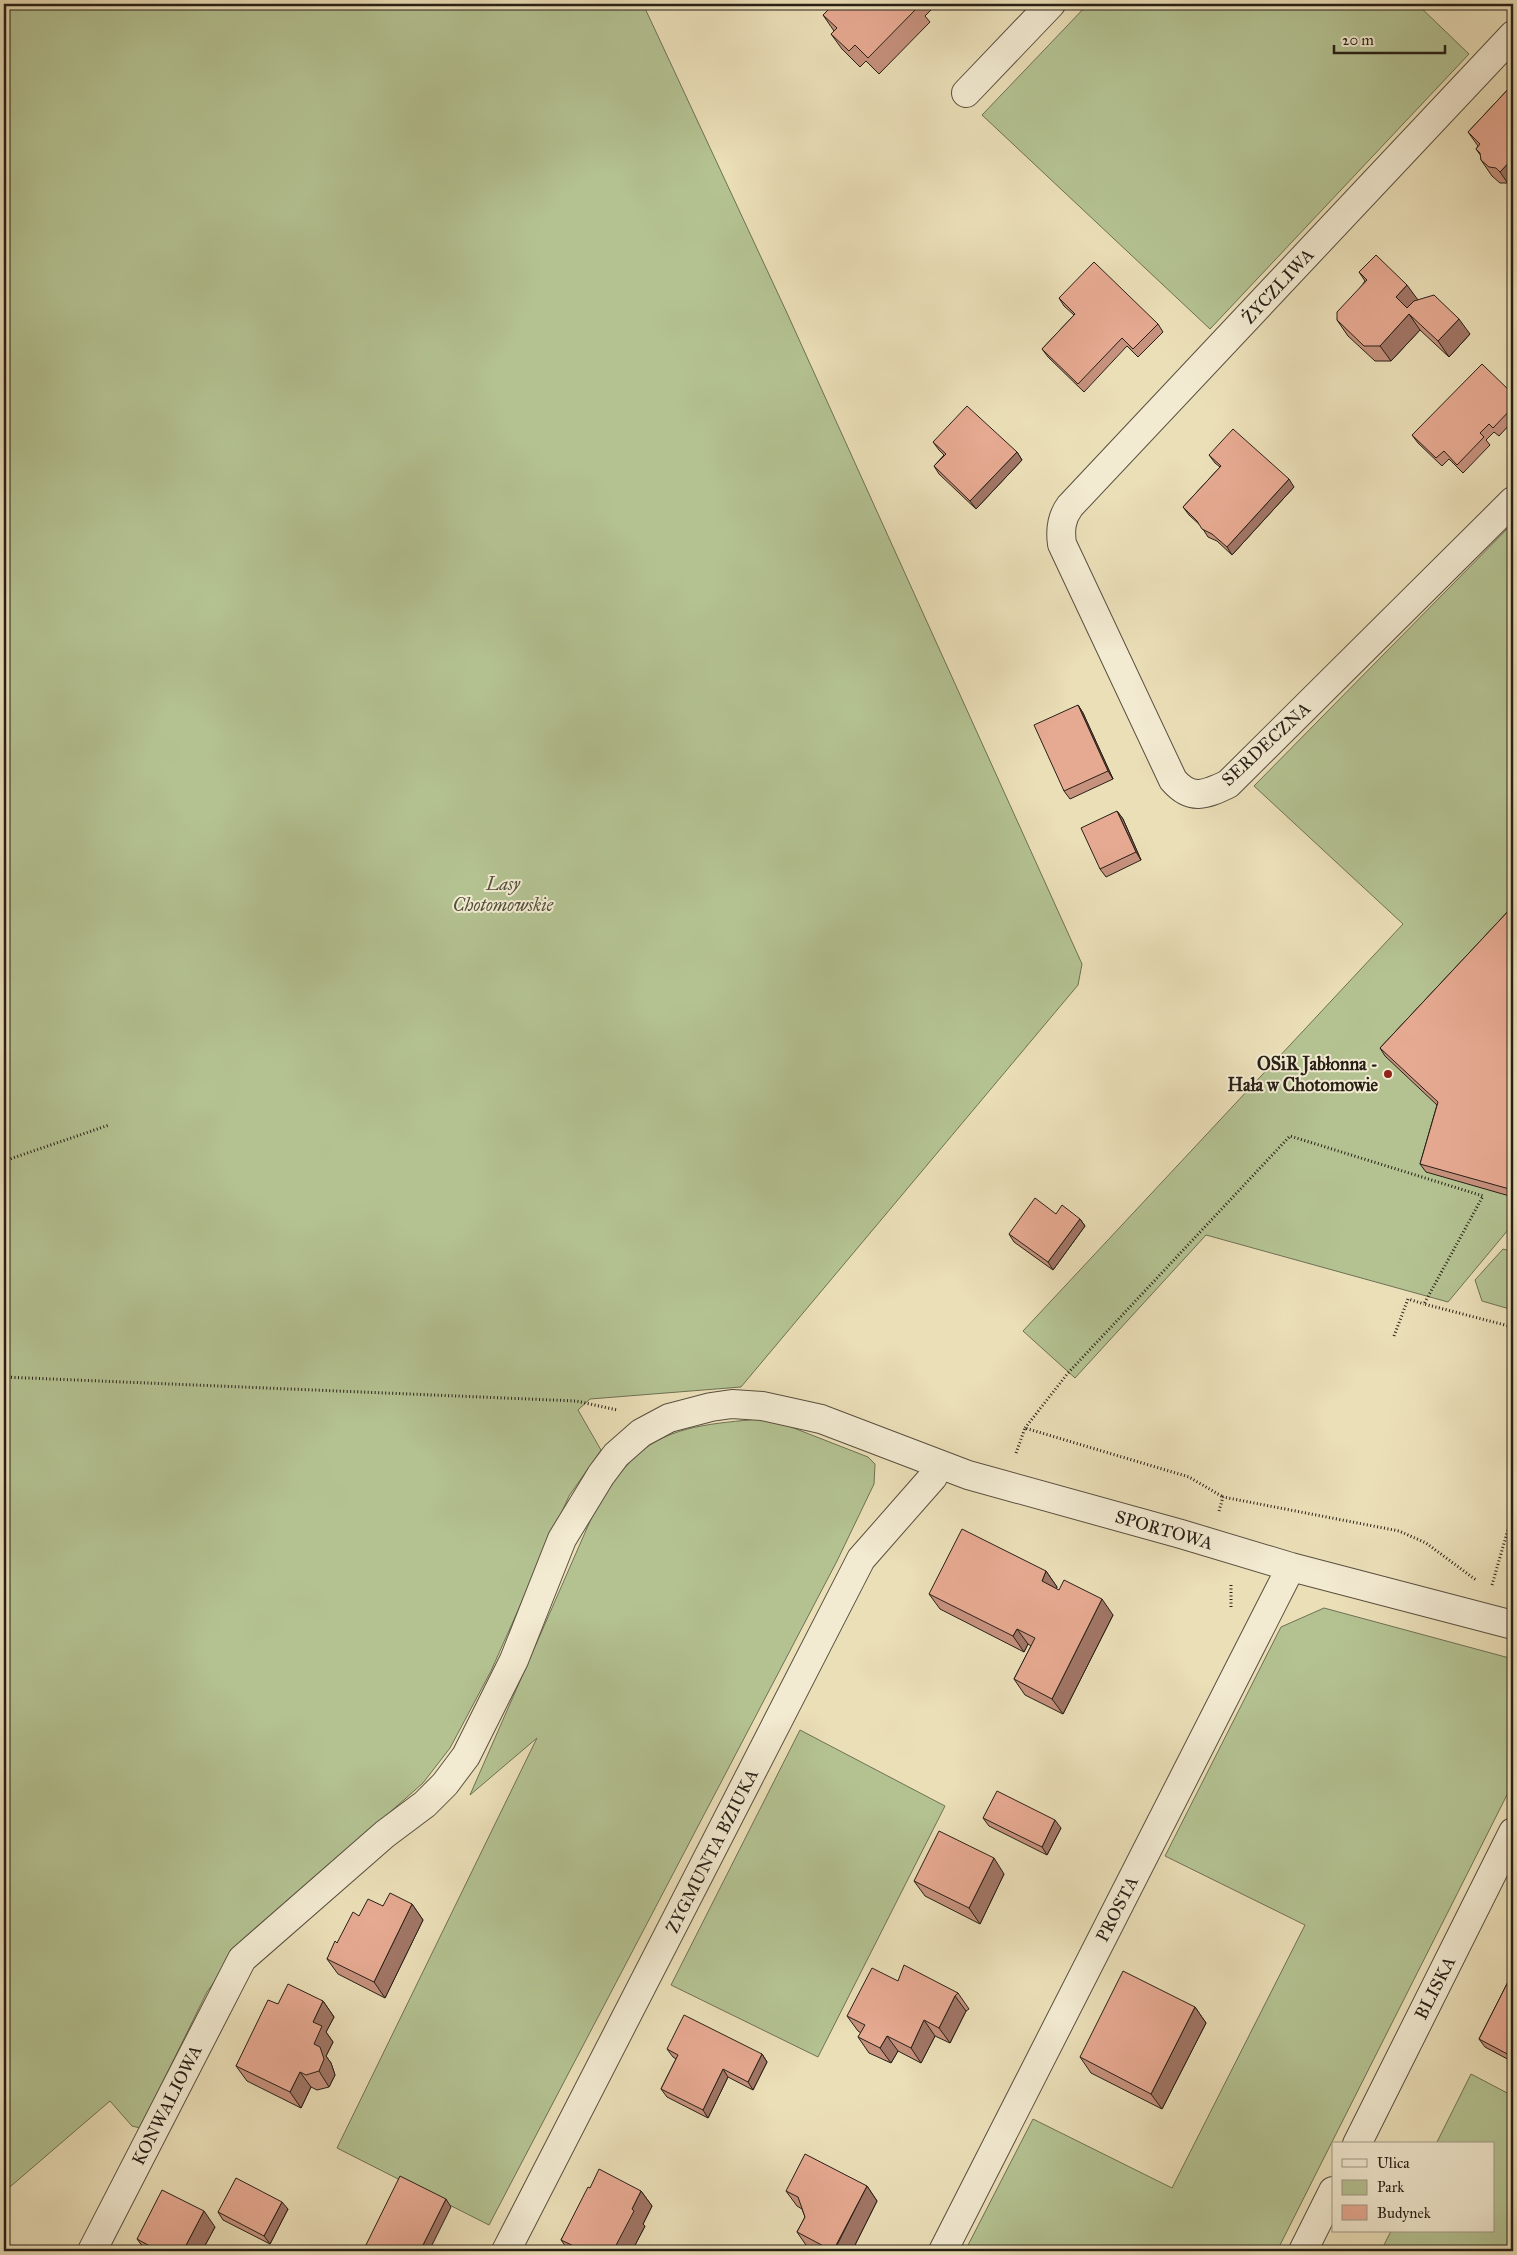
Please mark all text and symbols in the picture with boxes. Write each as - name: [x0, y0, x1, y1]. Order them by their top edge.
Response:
- scale bar: [1334, 22, 1446, 54]
- text: 20 m: [1342, 31, 1374, 49]
- street label: ŻYCZLIWA: [1237, 243, 1319, 328]
- street label: SERDECZNA: [1217, 697, 1315, 791]
- park label: Lasy Chotomowskie: [453, 873, 554, 916]
- place label: OSiR Jabłonna - Hała w Chotomowie: [1228, 1053, 1379, 1096]
- marker: OSiR Jabłonna - Hała w Chotomowie: [1382, 1068, 1394, 1080]
- street label: SPORTOWA: [1113, 1506, 1215, 1554]
- street label: ZYGMUNTA BZIUKA: [661, 1765, 763, 1937]
- street label: PROSTA: [1091, 1872, 1143, 1946]
- street label: BLISKA: [1410, 1953, 1460, 2023]
- street label: KONWALIOWA: [127, 2041, 207, 2169]
- legend: [1332, 2142, 1494, 2232]
- text: Ulica: [1377, 2154, 1410, 2172]
- text: Park: [1377, 2178, 1404, 2196]
- text: Budynek: [1377, 2204, 1431, 2222]

